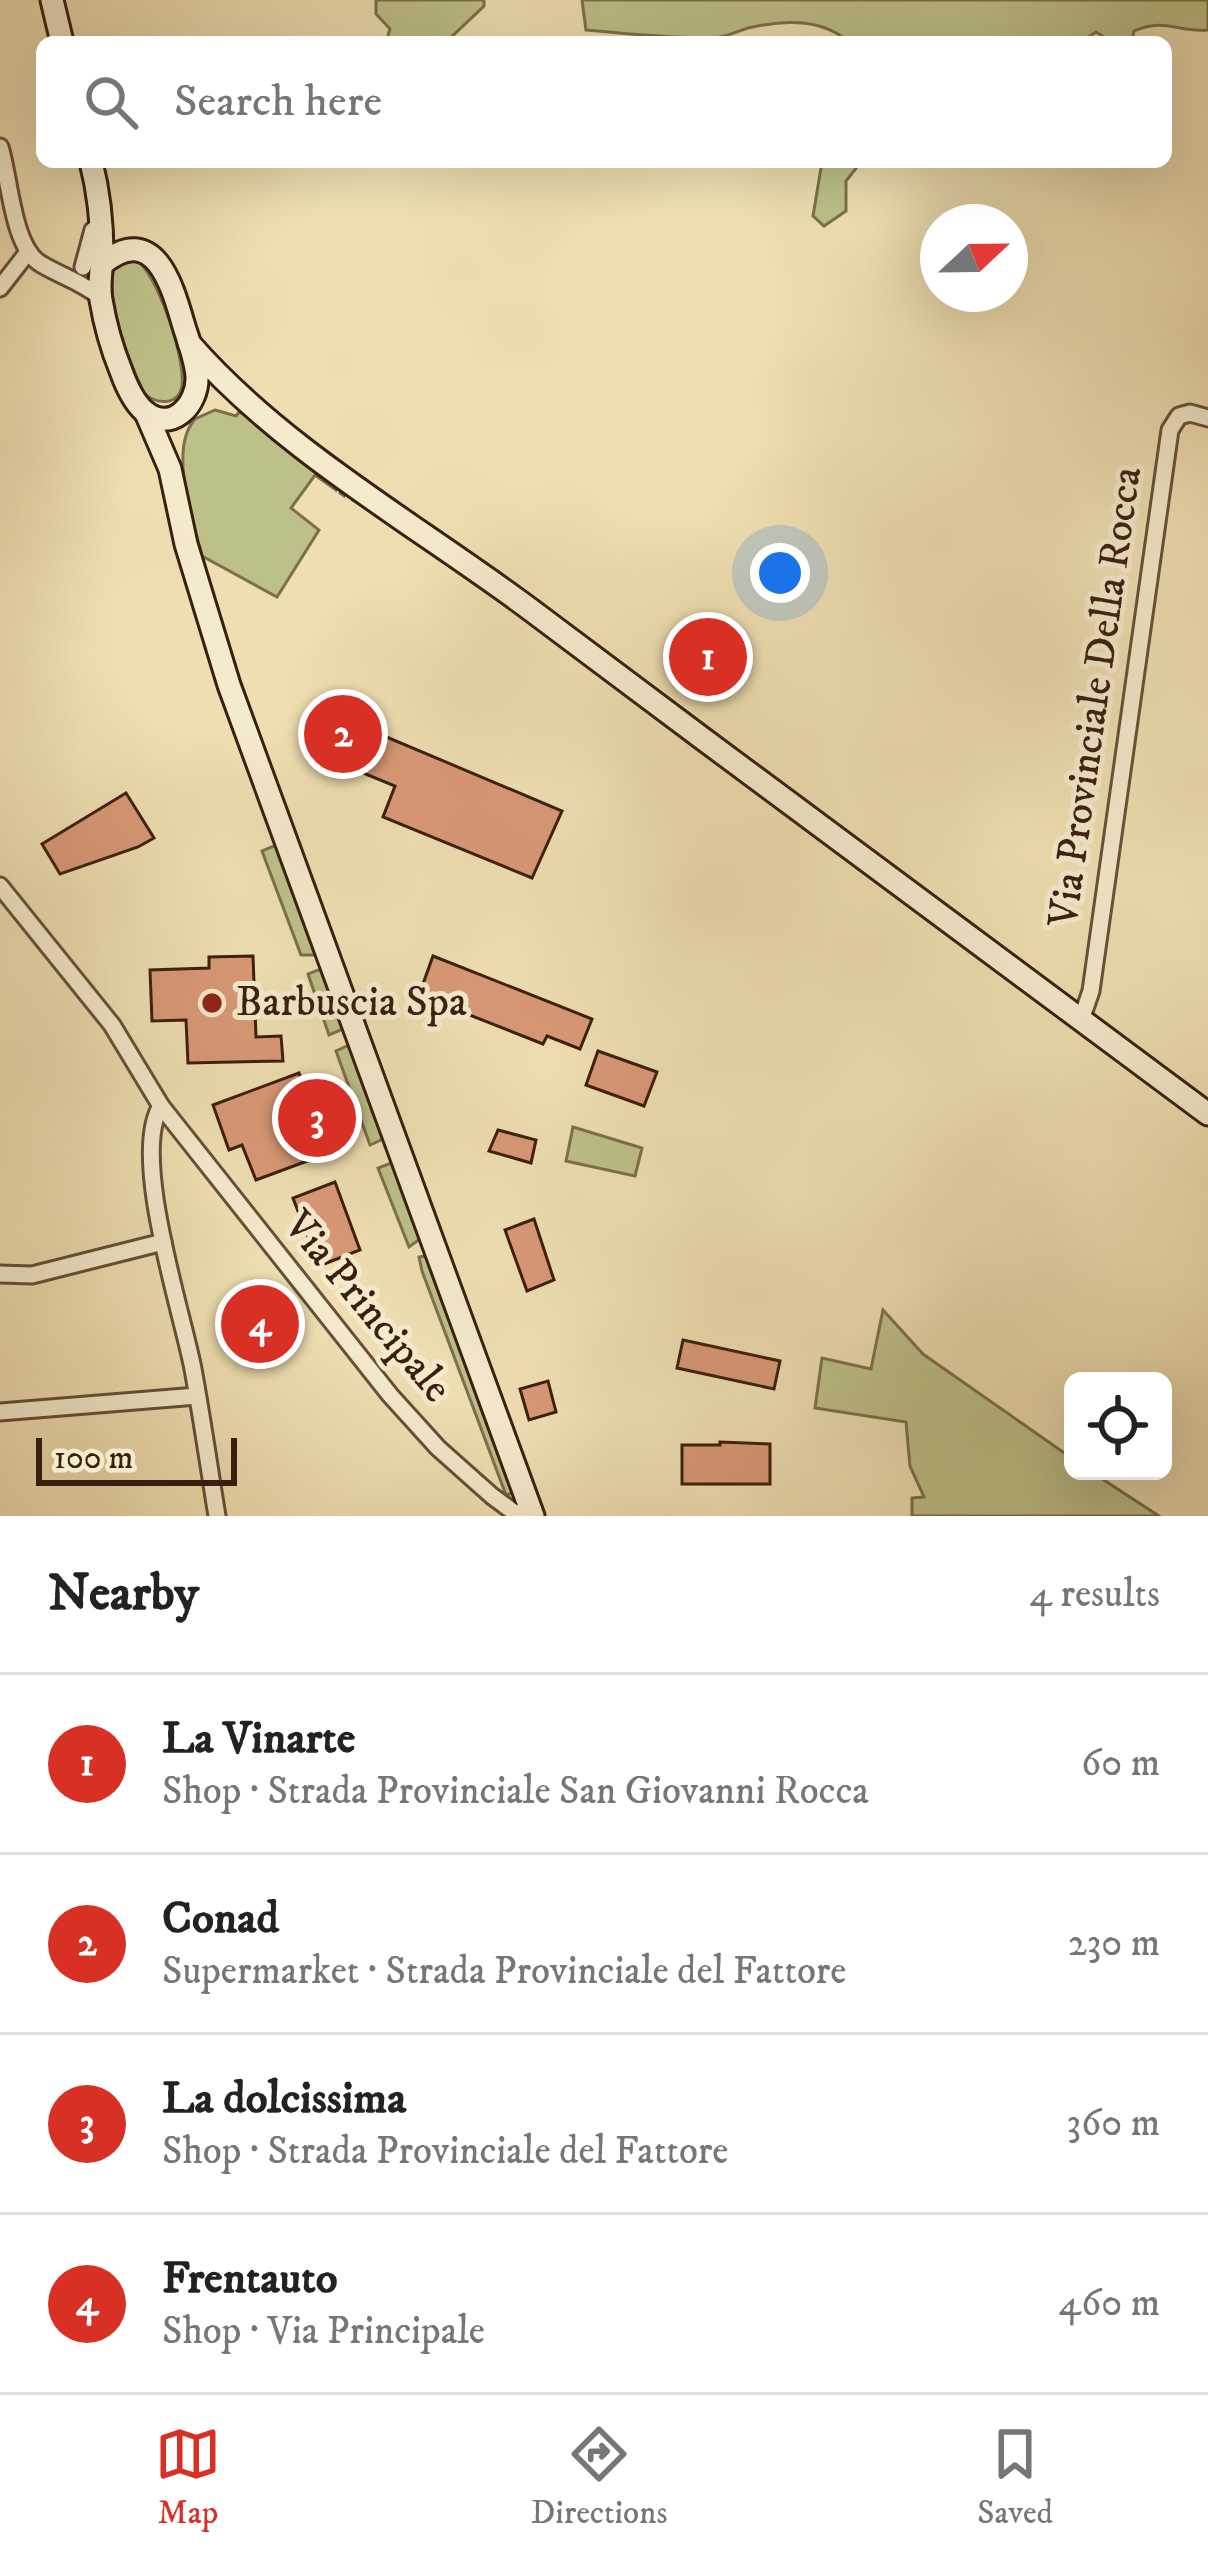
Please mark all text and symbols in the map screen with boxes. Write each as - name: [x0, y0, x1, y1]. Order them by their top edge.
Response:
- search box: [36, 36, 1172, 168]
- icon: search: [78, 69, 144, 135]
- text: Search here: [174, 74, 382, 130]
- north arrow: [920, 204, 1028, 312]
- street label: Via Provinciale Della Rocca: [1038, 463, 1154, 931]
- your location: [750, 543, 810, 603]
- pin: 1: [669, 612, 747, 702]
- pin: 2: [304, 689, 382, 779]
- place label: Barbuscia Spa: [236, 977, 467, 1029]
- marker: Barbuscia Spa: [199, 990, 225, 1016]
- pin: 3: [278, 1073, 356, 1163]
- street label: Via Principale: [271, 1200, 462, 1413]
- pin: 4: [221, 1279, 299, 1369]
- map controls: [1064, 1372, 1172, 1480]
- button: locate: [1064, 1372, 1172, 1480]
- scale bar: [36, 1432, 237, 1485]
- text: 100 m: [54, 1438, 133, 1479]
- text: Nearby: [48, 1562, 199, 1626]
- text: 4 results: [1030, 1570, 1160, 1619]
- text: La Vinarte: [162, 1711, 355, 1767]
- text: 1: [80, 1739, 94, 1788]
- text: 60 m: [1081, 1739, 1160, 1788]
- text: Shop · Strada Provinciale San Giovanni Rocca: [162, 1767, 869, 1816]
- text: Conad: [162, 1891, 279, 1947]
- text: 2: [77, 1919, 97, 1968]
- text: 230 m: [1068, 1919, 1160, 1968]
- text: Supermarket · Strada Provinciale del Fattore: [162, 1947, 846, 1996]
- text: La dolcissima: [162, 2071, 406, 2127]
- text: 3: [80, 2099, 94, 2148]
- text: 360 m: [1066, 2099, 1160, 2148]
- text: Shop · Strada Provinciale del Fattore: [162, 2127, 728, 2176]
- text: Frentauto: [162, 2251, 338, 2307]
- text: 4: [76, 2279, 98, 2328]
- text: 460 m: [1059, 2279, 1160, 2328]
- text: Shop · Via Principale: [162, 2307, 485, 2356]
- tab: Map: [155, 2421, 221, 2534]
- tab: Directions: [531, 2421, 667, 2534]
- tab: Saved: [977, 2421, 1053, 2534]

